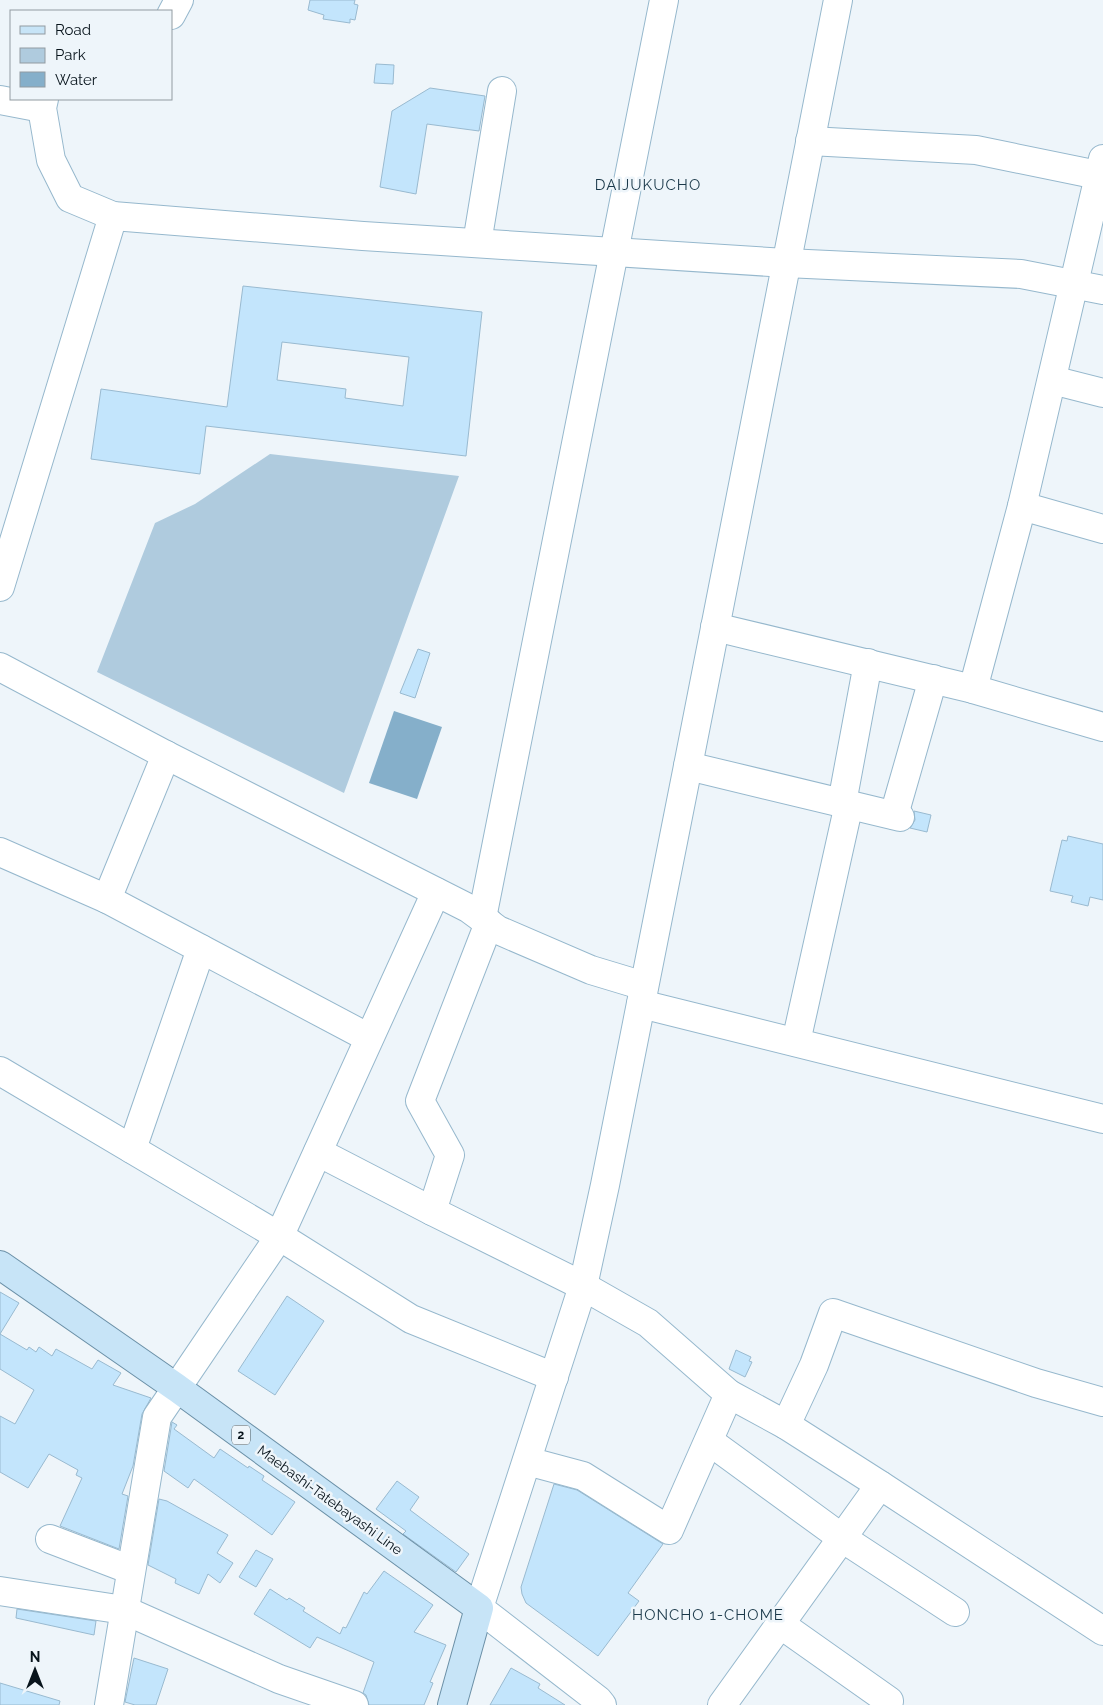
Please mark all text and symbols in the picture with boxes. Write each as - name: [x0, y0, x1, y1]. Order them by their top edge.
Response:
- legend: [10, 10, 172, 100]
- text: Road: [55, 21, 91, 39]
- text: Park: [55, 46, 86, 64]
- text: Water: [55, 71, 98, 89]
- district label: DAIJUKUCHO: [595, 176, 701, 194]
- road number: 2: [232, 1426, 250, 1444]
- street label: Maebashi-Tatebayashi Line: [255, 1442, 405, 1558]
- district label: HONCHO 1-CHOME: [632, 1606, 784, 1624]
- north arrow: [10, 1645, 60, 1695]
- text: N: [30, 1649, 40, 1665]

